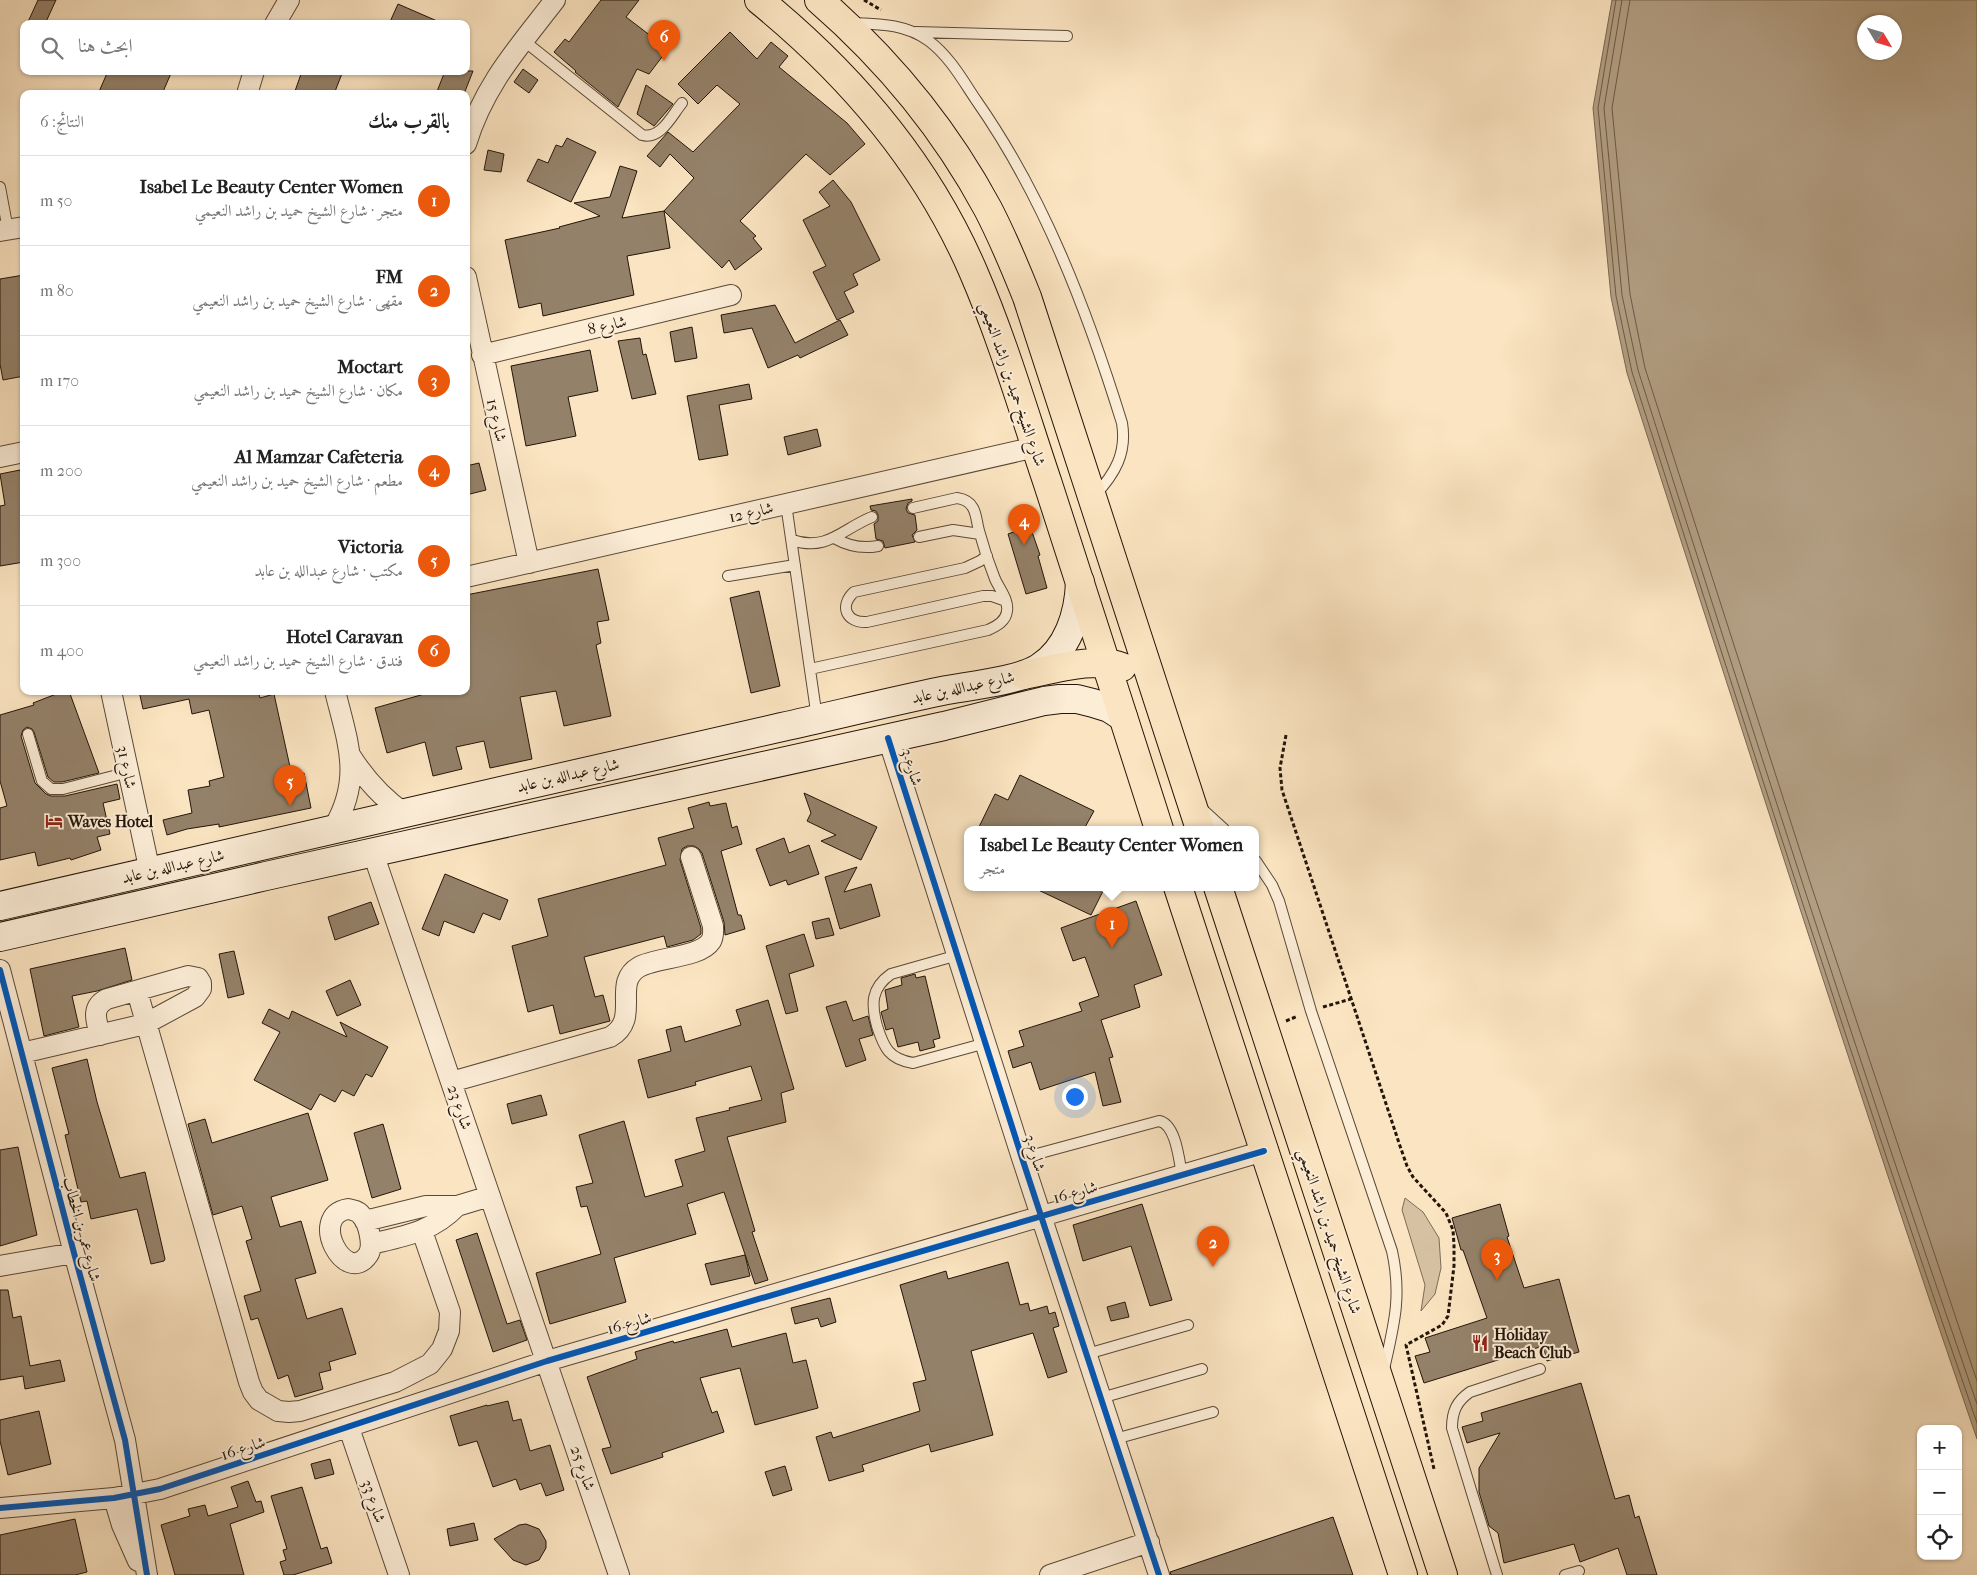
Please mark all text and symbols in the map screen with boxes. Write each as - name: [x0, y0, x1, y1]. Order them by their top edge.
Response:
- north arrow: [1857, 15, 1902, 60]
- search box: [20, 20, 470, 75]
- pin: 6: [648, 20, 680, 61]
- icon: search: [38, 34, 66, 62]
- text: ابحث هنا: [78, 35, 133, 57]
- text: بالقرب منك: [368, 109, 450, 133]
- text: النتائج: 6: [40, 112, 84, 131]
- text: Isabel Le Beauty Center Women: [140, 176, 403, 198]
- text: 50 m: [40, 191, 72, 210]
- text: 1: [431, 191, 437, 210]
- text: متجر · شارع الشيخ حميد بن راشد النعيمي: [195, 201, 403, 220]
- text: FM: [375, 266, 403, 288]
- text: 80 m: [40, 281, 74, 300]
- text: 2: [430, 281, 438, 300]
- text: مقهى · شارع الشيخ حميد بن راشد النعيمي: [192, 291, 403, 310]
- street label: شارع الشيخ حميد بن راشد النعيمي: [970, 299, 1050, 471]
- street label: شارع 8: [586, 311, 629, 343]
- text: Moctart: [337, 356, 403, 378]
- text: 170 m: [40, 371, 79, 390]
- text: 3: [431, 371, 437, 390]
- text: مكان · شارع الشيخ حميد بن راشد النعيمي: [193, 381, 403, 400]
- street label: شارع 15: [479, 397, 511, 444]
- text: Al Mamzar Cafeteria: [234, 446, 403, 468]
- text: 200 m: [40, 461, 83, 480]
- text: 4: [429, 461, 439, 480]
- text: مطعم · شارع الشيخ حميد بن راشد النعيمي: [191, 471, 403, 490]
- street label: شارع 12: [727, 498, 776, 530]
- pin: 4: [1008, 504, 1040, 545]
- text: Victoria: [338, 536, 403, 558]
- text: 300 m: [40, 551, 81, 570]
- text: 5: [431, 551, 437, 570]
- text: مكتب · شارع عبدالله بن عابد: [255, 561, 403, 580]
- text: Hotel Caravan: [286, 626, 403, 648]
- text: 400 m: [40, 641, 84, 660]
- text: 6: [430, 641, 438, 660]
- text: فندق · شارع الشيخ حميد بن راشد النعيمي: [193, 651, 403, 670]
- street label: شارع عبدالله بن عابد: [910, 667, 1017, 711]
- street label: شارع 31: [109, 744, 141, 791]
- street label: شارع 3: [893, 746, 927, 789]
- street label: شارع عبدالله بن عابد: [515, 754, 622, 800]
- pin: 5: [274, 765, 306, 806]
- hotel icon: Waves Hotel: [44, 811, 64, 831]
- place label: Waves Hotel: [67, 812, 154, 831]
- popup: [964, 826, 1259, 891]
- text: Isabel Le Beauty Center Women: [980, 834, 1243, 856]
- street label: شارع عبدالله بن عابد: [120, 845, 227, 891]
- text: متجر: [980, 859, 1005, 878]
- pin: 1: [1096, 907, 1128, 948]
- street label: شارع 23: [440, 1082, 476, 1133]
- your location: [1062, 1084, 1088, 1110]
- street label: شارع 3: [1016, 1132, 1050, 1175]
- street label: شارع الشيخ حميد بن راشد النعيمي: [1289, 1146, 1366, 1318]
- street label: شارع عمر بن الخطاب: [55, 1175, 105, 1284]
- street label: شارع 16: [1050, 1177, 1101, 1211]
- pin: 2: [1197, 1226, 1229, 1267]
- pin: 3: [1481, 1239, 1513, 1280]
- street label: شارع 16: [604, 1308, 655, 1342]
- place label: Holiday Beach Club: [1494, 1325, 1572, 1362]
- restaurant icon: Holiday Beach Club: [1470, 1333, 1490, 1353]
- map controls: [1917, 1425, 1962, 1560]
- button: +: [1917, 1425, 1962, 1470]
- street label: شارع 16: [218, 1432, 269, 1468]
- street label: شارع 25: [563, 1443, 600, 1494]
- button: −: [1917, 1470, 1962, 1515]
- street label: شارع 33: [354, 1477, 390, 1526]
- button: locate: [1917, 1515, 1962, 1560]

